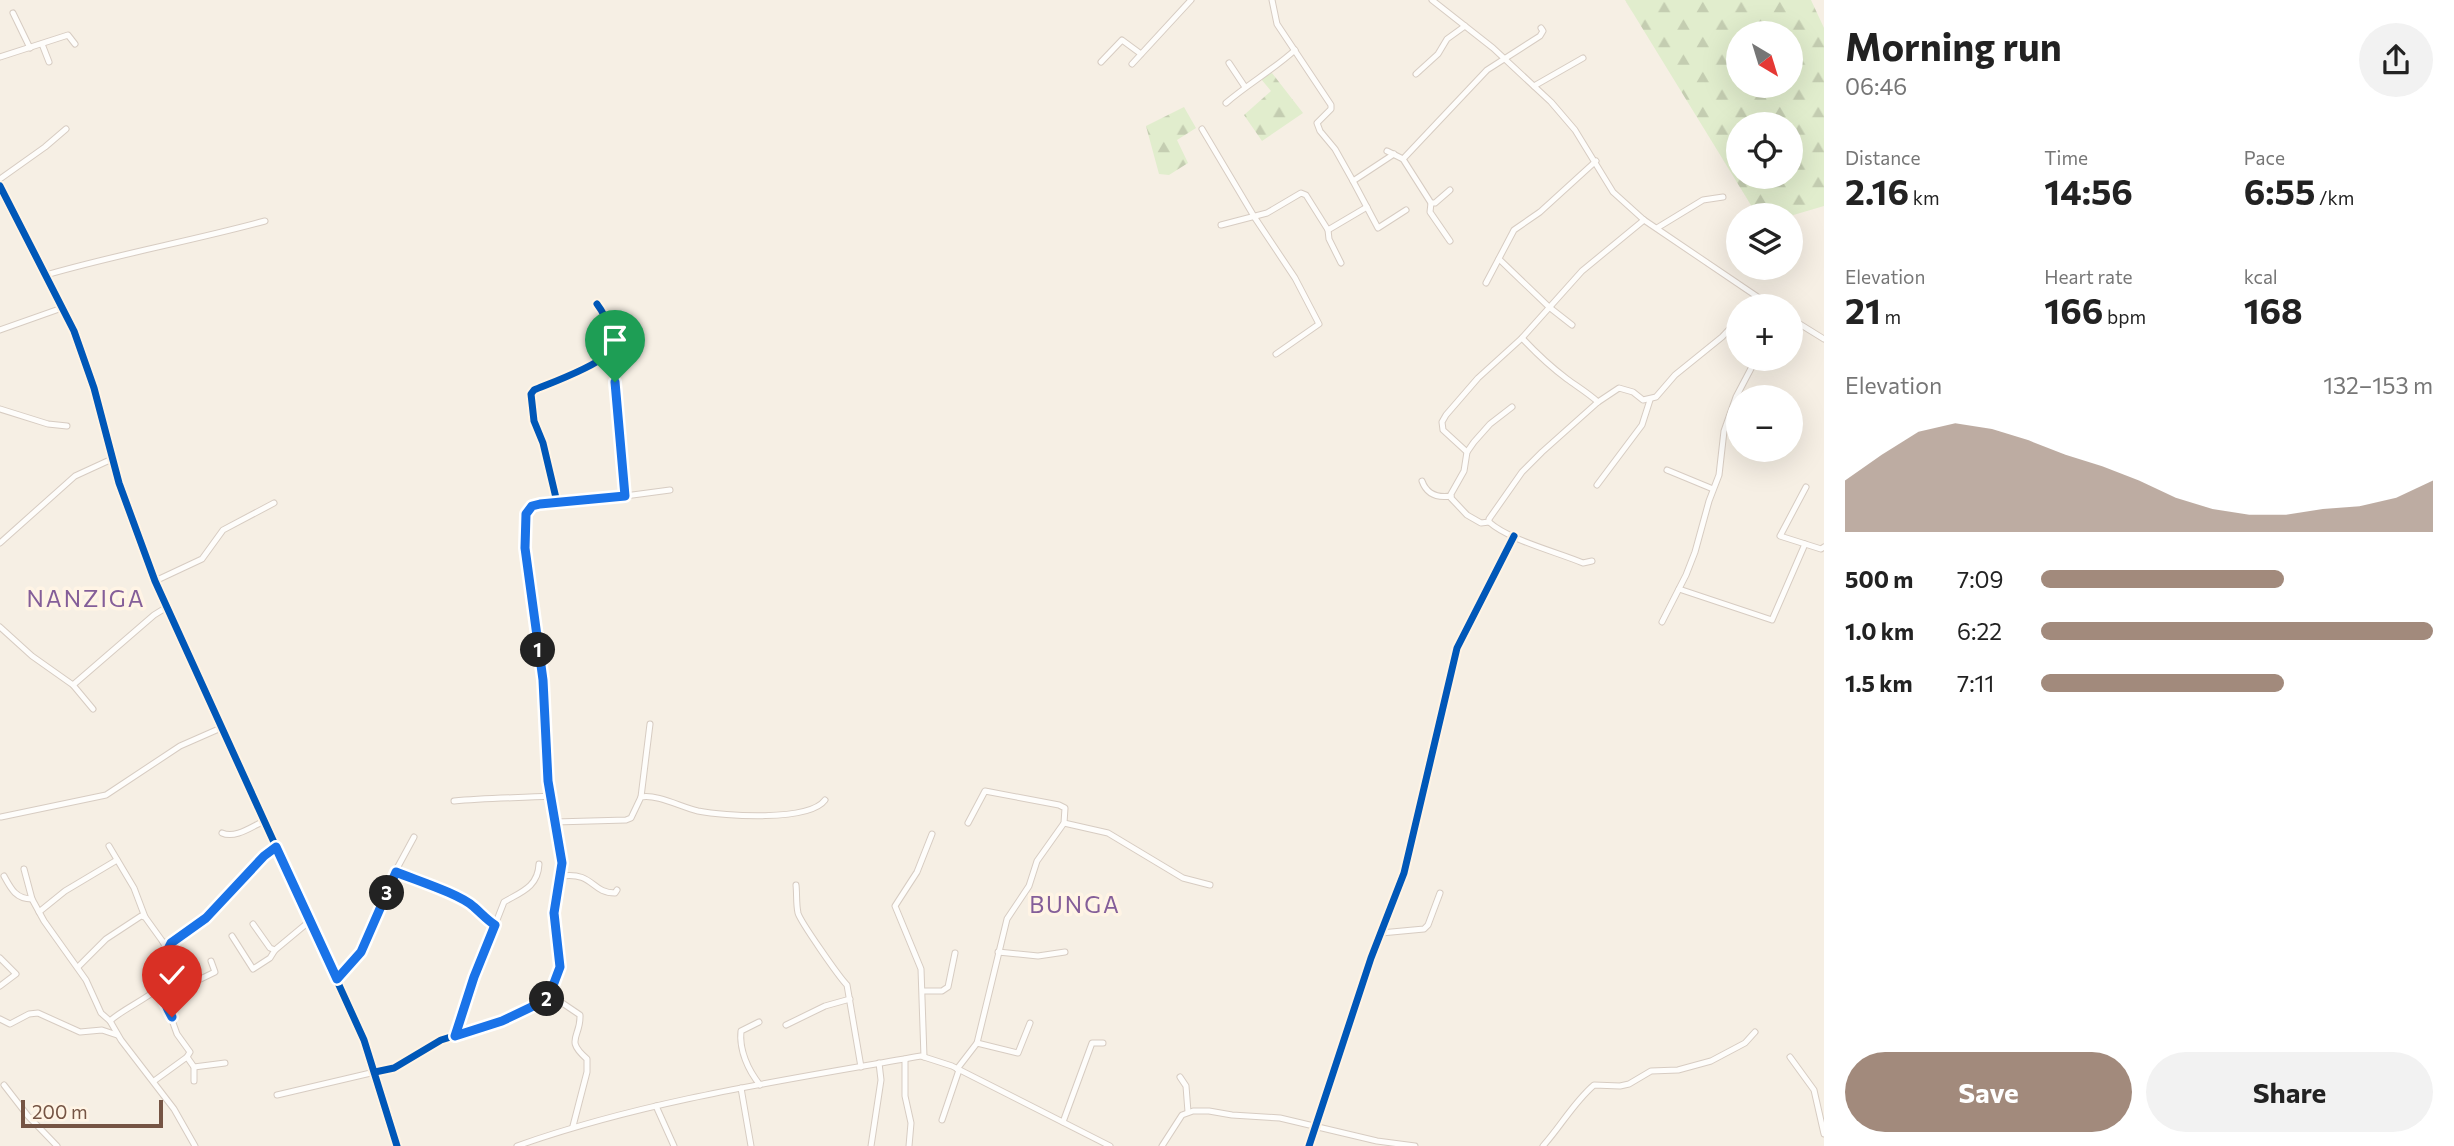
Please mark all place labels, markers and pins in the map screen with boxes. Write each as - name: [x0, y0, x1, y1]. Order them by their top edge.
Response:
- pin: [585, 310, 645, 382]
- pin: 1: [520, 632, 556, 668]
- pin: 3: [370, 876, 404, 910]
- pin: [142, 945, 202, 1017]
- pin: 2: [530, 982, 564, 1016]

